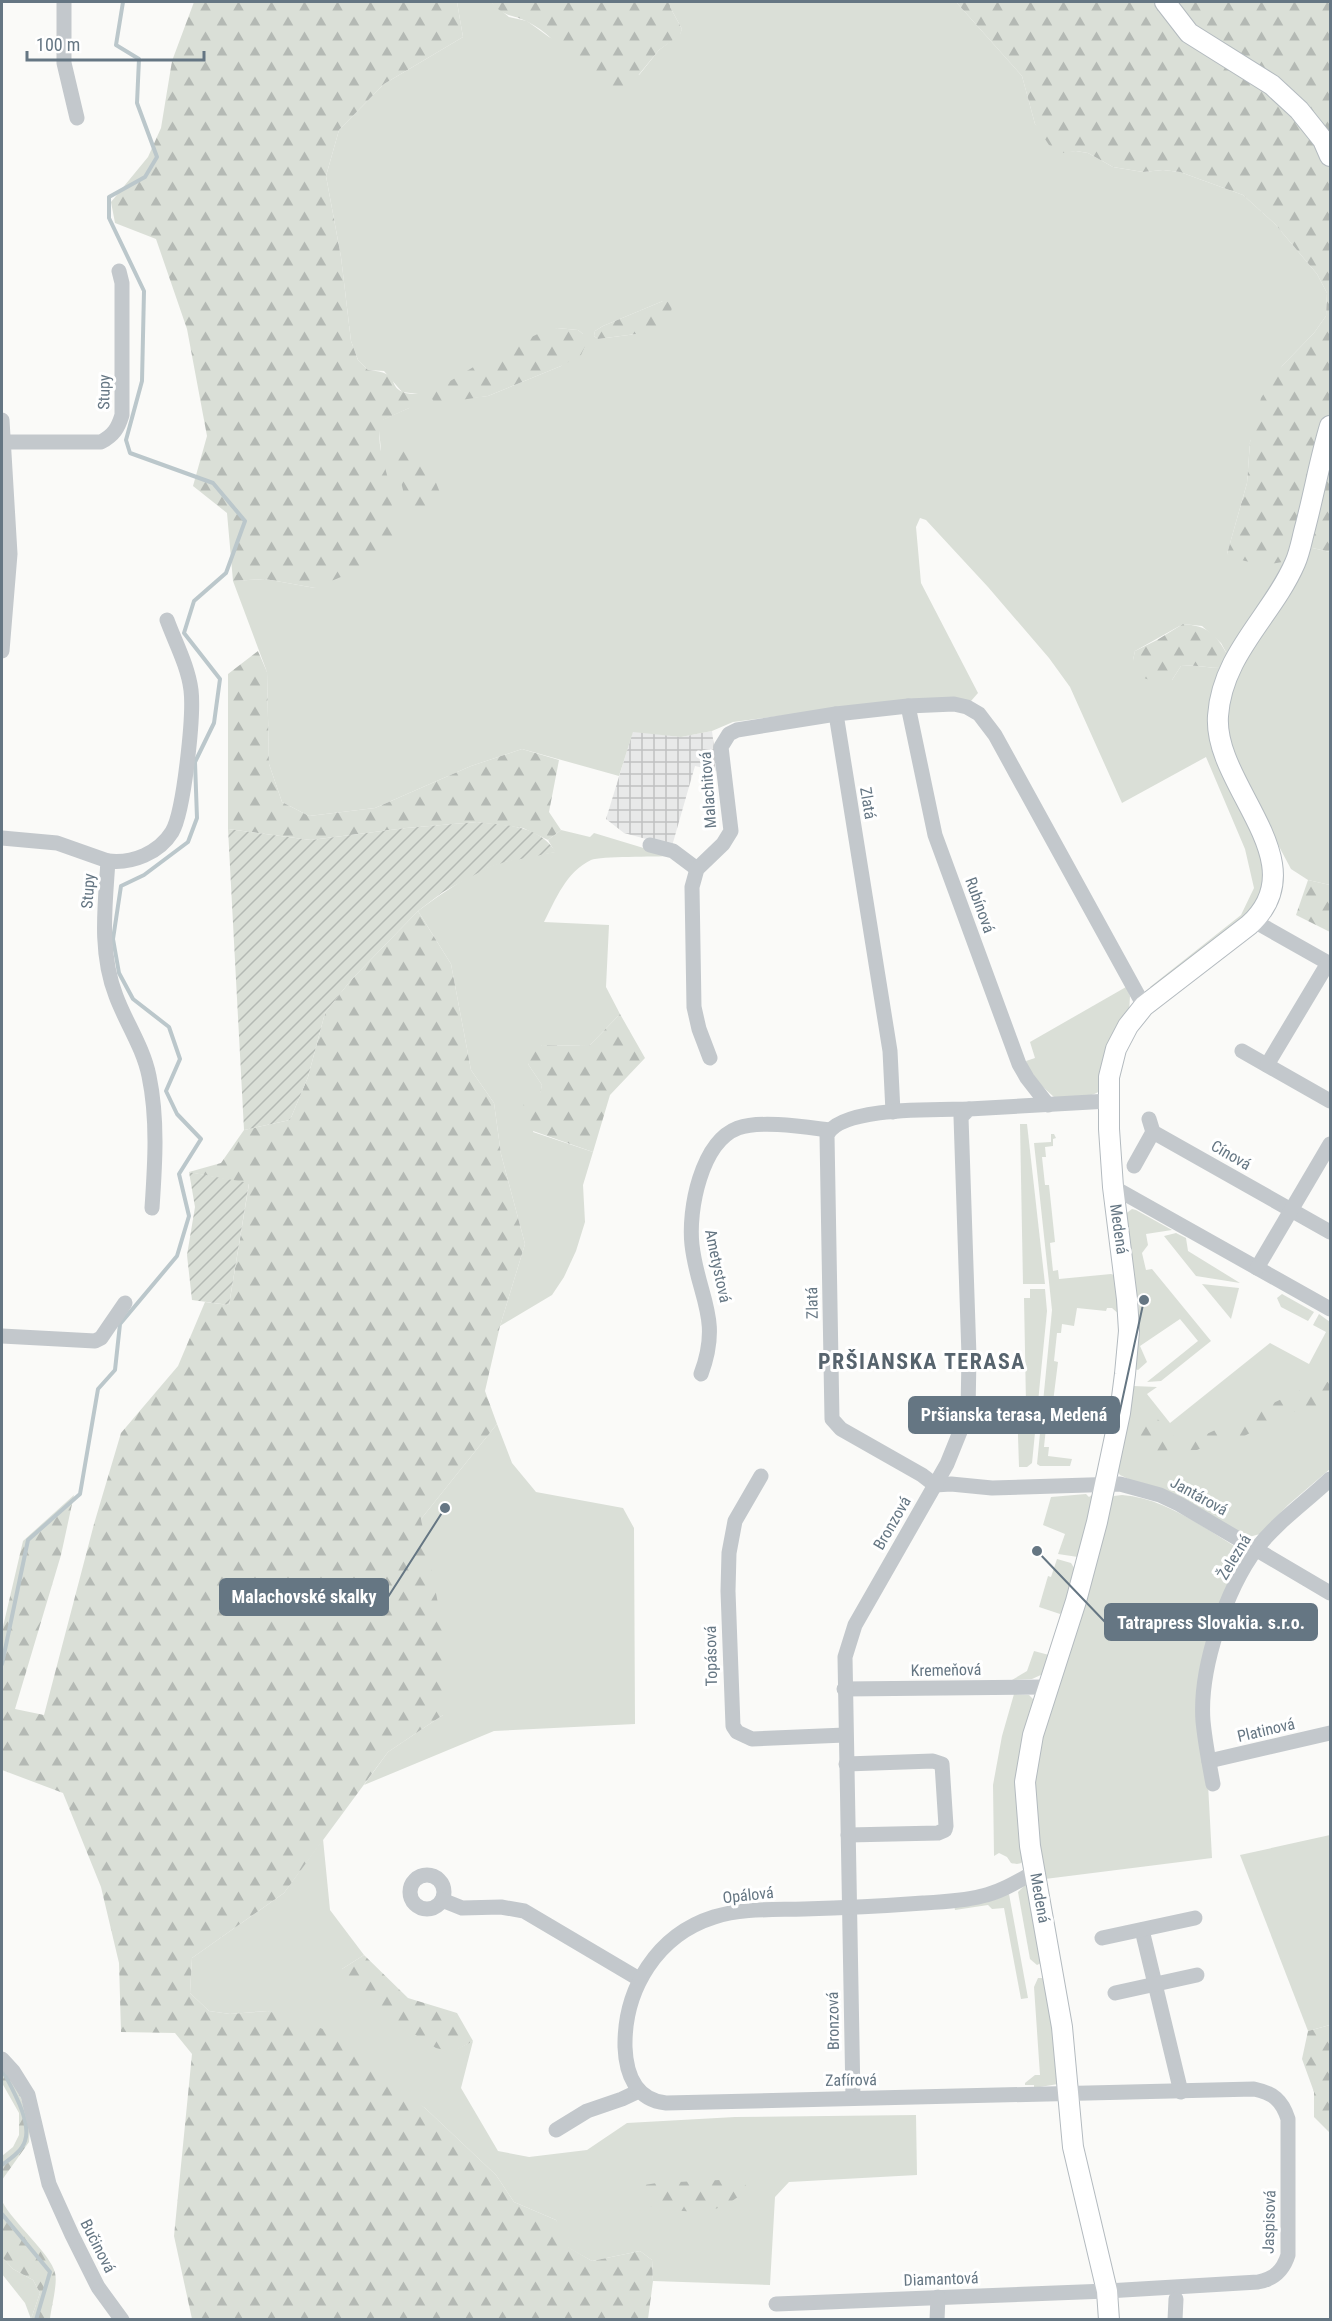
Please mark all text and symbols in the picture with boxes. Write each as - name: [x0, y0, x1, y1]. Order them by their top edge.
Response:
- scale bar: [27, 24, 204, 62]
- text: 100 m: [36, 34, 80, 55]
- street label: Stupy: [94, 374, 114, 410]
- street label: Malachitová: [696, 751, 720, 829]
- street label: Zlatá: [856, 786, 880, 820]
- street label: Stupy: [77, 872, 99, 909]
- street label: Rubínová: [961, 875, 999, 935]
- street label: Cínová: [1208, 1136, 1254, 1174]
- street label: Medená: [1106, 1203, 1132, 1255]
- street label: Ametystová: [701, 1228, 735, 1304]
- street label: Zlatá: [802, 1287, 822, 1319]
- district label: PRŠIANSKA TERASA: [818, 1349, 1026, 1374]
- callout: Pršianska terasa, Medená: [909, 1397, 1119, 1433]
- text: Pršianska terasa, Medená: [921, 1404, 1107, 1425]
- street label: Jantárová: [1167, 1473, 1231, 1519]
- street label: Bronzová: [869, 1493, 915, 1553]
- street label: Železná: [1213, 1531, 1255, 1583]
- callout: Malachovské skalky: [220, 1579, 388, 1615]
- text: Malachovské skalky: [232, 1586, 376, 1607]
- callout: Tatrapress Slovakia. s.r.o.: [1105, 1604, 1317, 1640]
- text: Tatrapress Slovakia. s.r.o.: [1117, 1612, 1305, 1633]
- street label: Topásová: [701, 1625, 721, 1687]
- street label: Kremeňová: [911, 1660, 981, 1680]
- street label: Platinová: [1235, 1714, 1297, 1746]
- street label: Medená: [1026, 1872, 1054, 1924]
- street label: Opálová: [722, 1883, 774, 1907]
- street label: Bronzová: [823, 1992, 843, 2050]
- street label: Zafírová: [825, 2070, 877, 2090]
- street label: Jaspisová: [1258, 2190, 1280, 2254]
- street label: Bučinová: [76, 2216, 120, 2276]
- street label: Diamantová: [903, 2268, 979, 2290]

